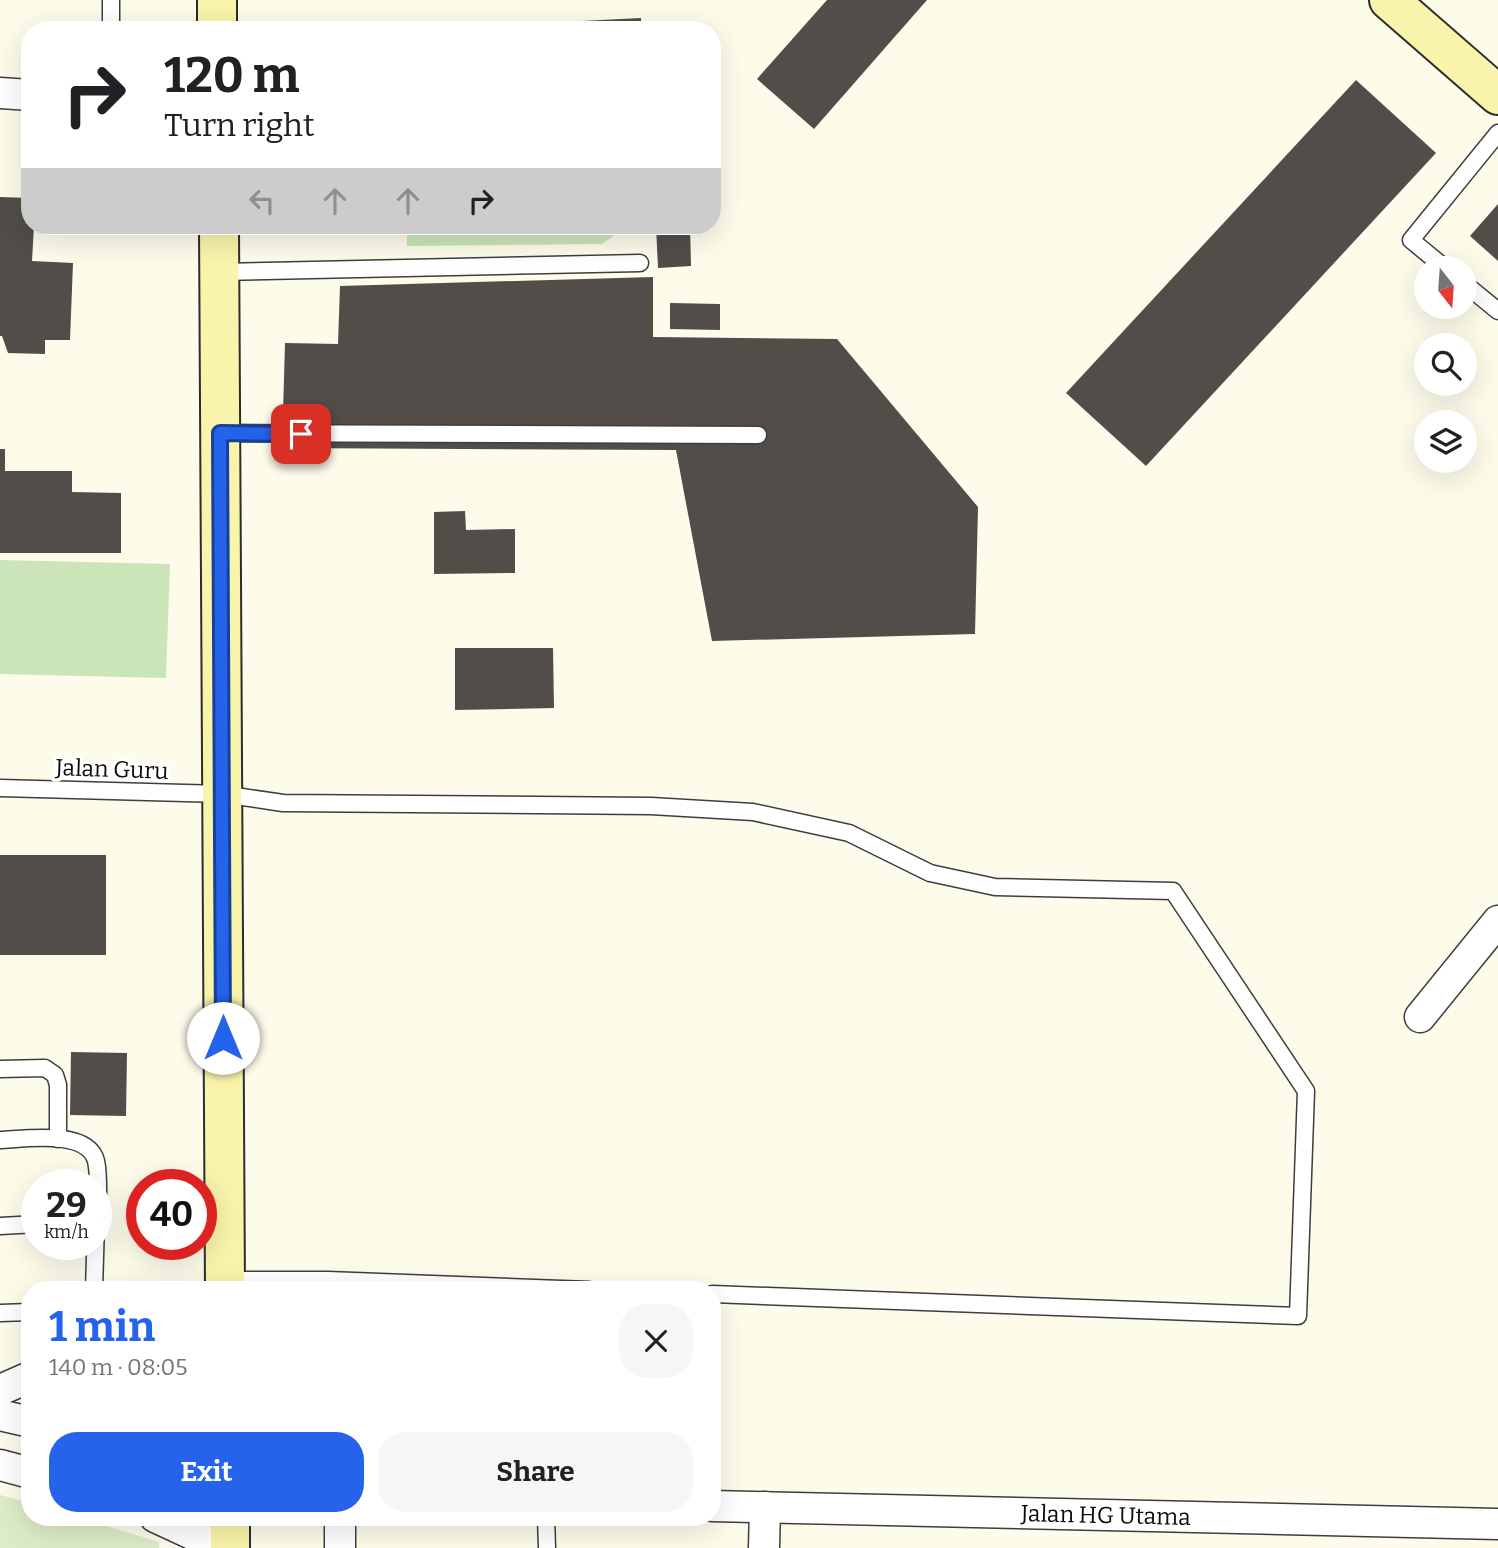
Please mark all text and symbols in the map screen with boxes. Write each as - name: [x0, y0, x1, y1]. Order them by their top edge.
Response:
- text: 120 m: [164, 46, 299, 105]
- icon: right: [49, 49, 140, 140]
- text: Turn right: [164, 106, 315, 144]
- icon: left: [243, 182, 281, 220]
- icon: ahead: [316, 182, 354, 220]
- icon: ahead: [389, 182, 427, 220]
- icon: right: [462, 182, 500, 220]
- north arrow: [1414, 256, 1477, 318]
- map controls: [1414, 256, 1477, 473]
- button: search: [1414, 333, 1477, 396]
- pin: [271, 404, 331, 464]
- button: layers: [1414, 410, 1477, 473]
- icon: arrive: [282, 415, 320, 453]
- street label: Jalan Guru: [54, 753, 169, 785]
- position arrow: [186, 1001, 260, 1075]
- speed limit sign: 40: [126, 1169, 217, 1260]
- text: 29: [46, 1184, 87, 1226]
- text: km/h: [44, 1221, 89, 1243]
- text: 1 min: [49, 1302, 155, 1352]
- button: close: [619, 1304, 693, 1378]
- text: 140 m · 08:05: [49, 1353, 188, 1381]
- button: Exit: [49, 1432, 364, 1512]
- button: Share: [378, 1432, 693, 1512]
- street label: Jalan HG Utama: [1020, 1499, 1192, 1531]

